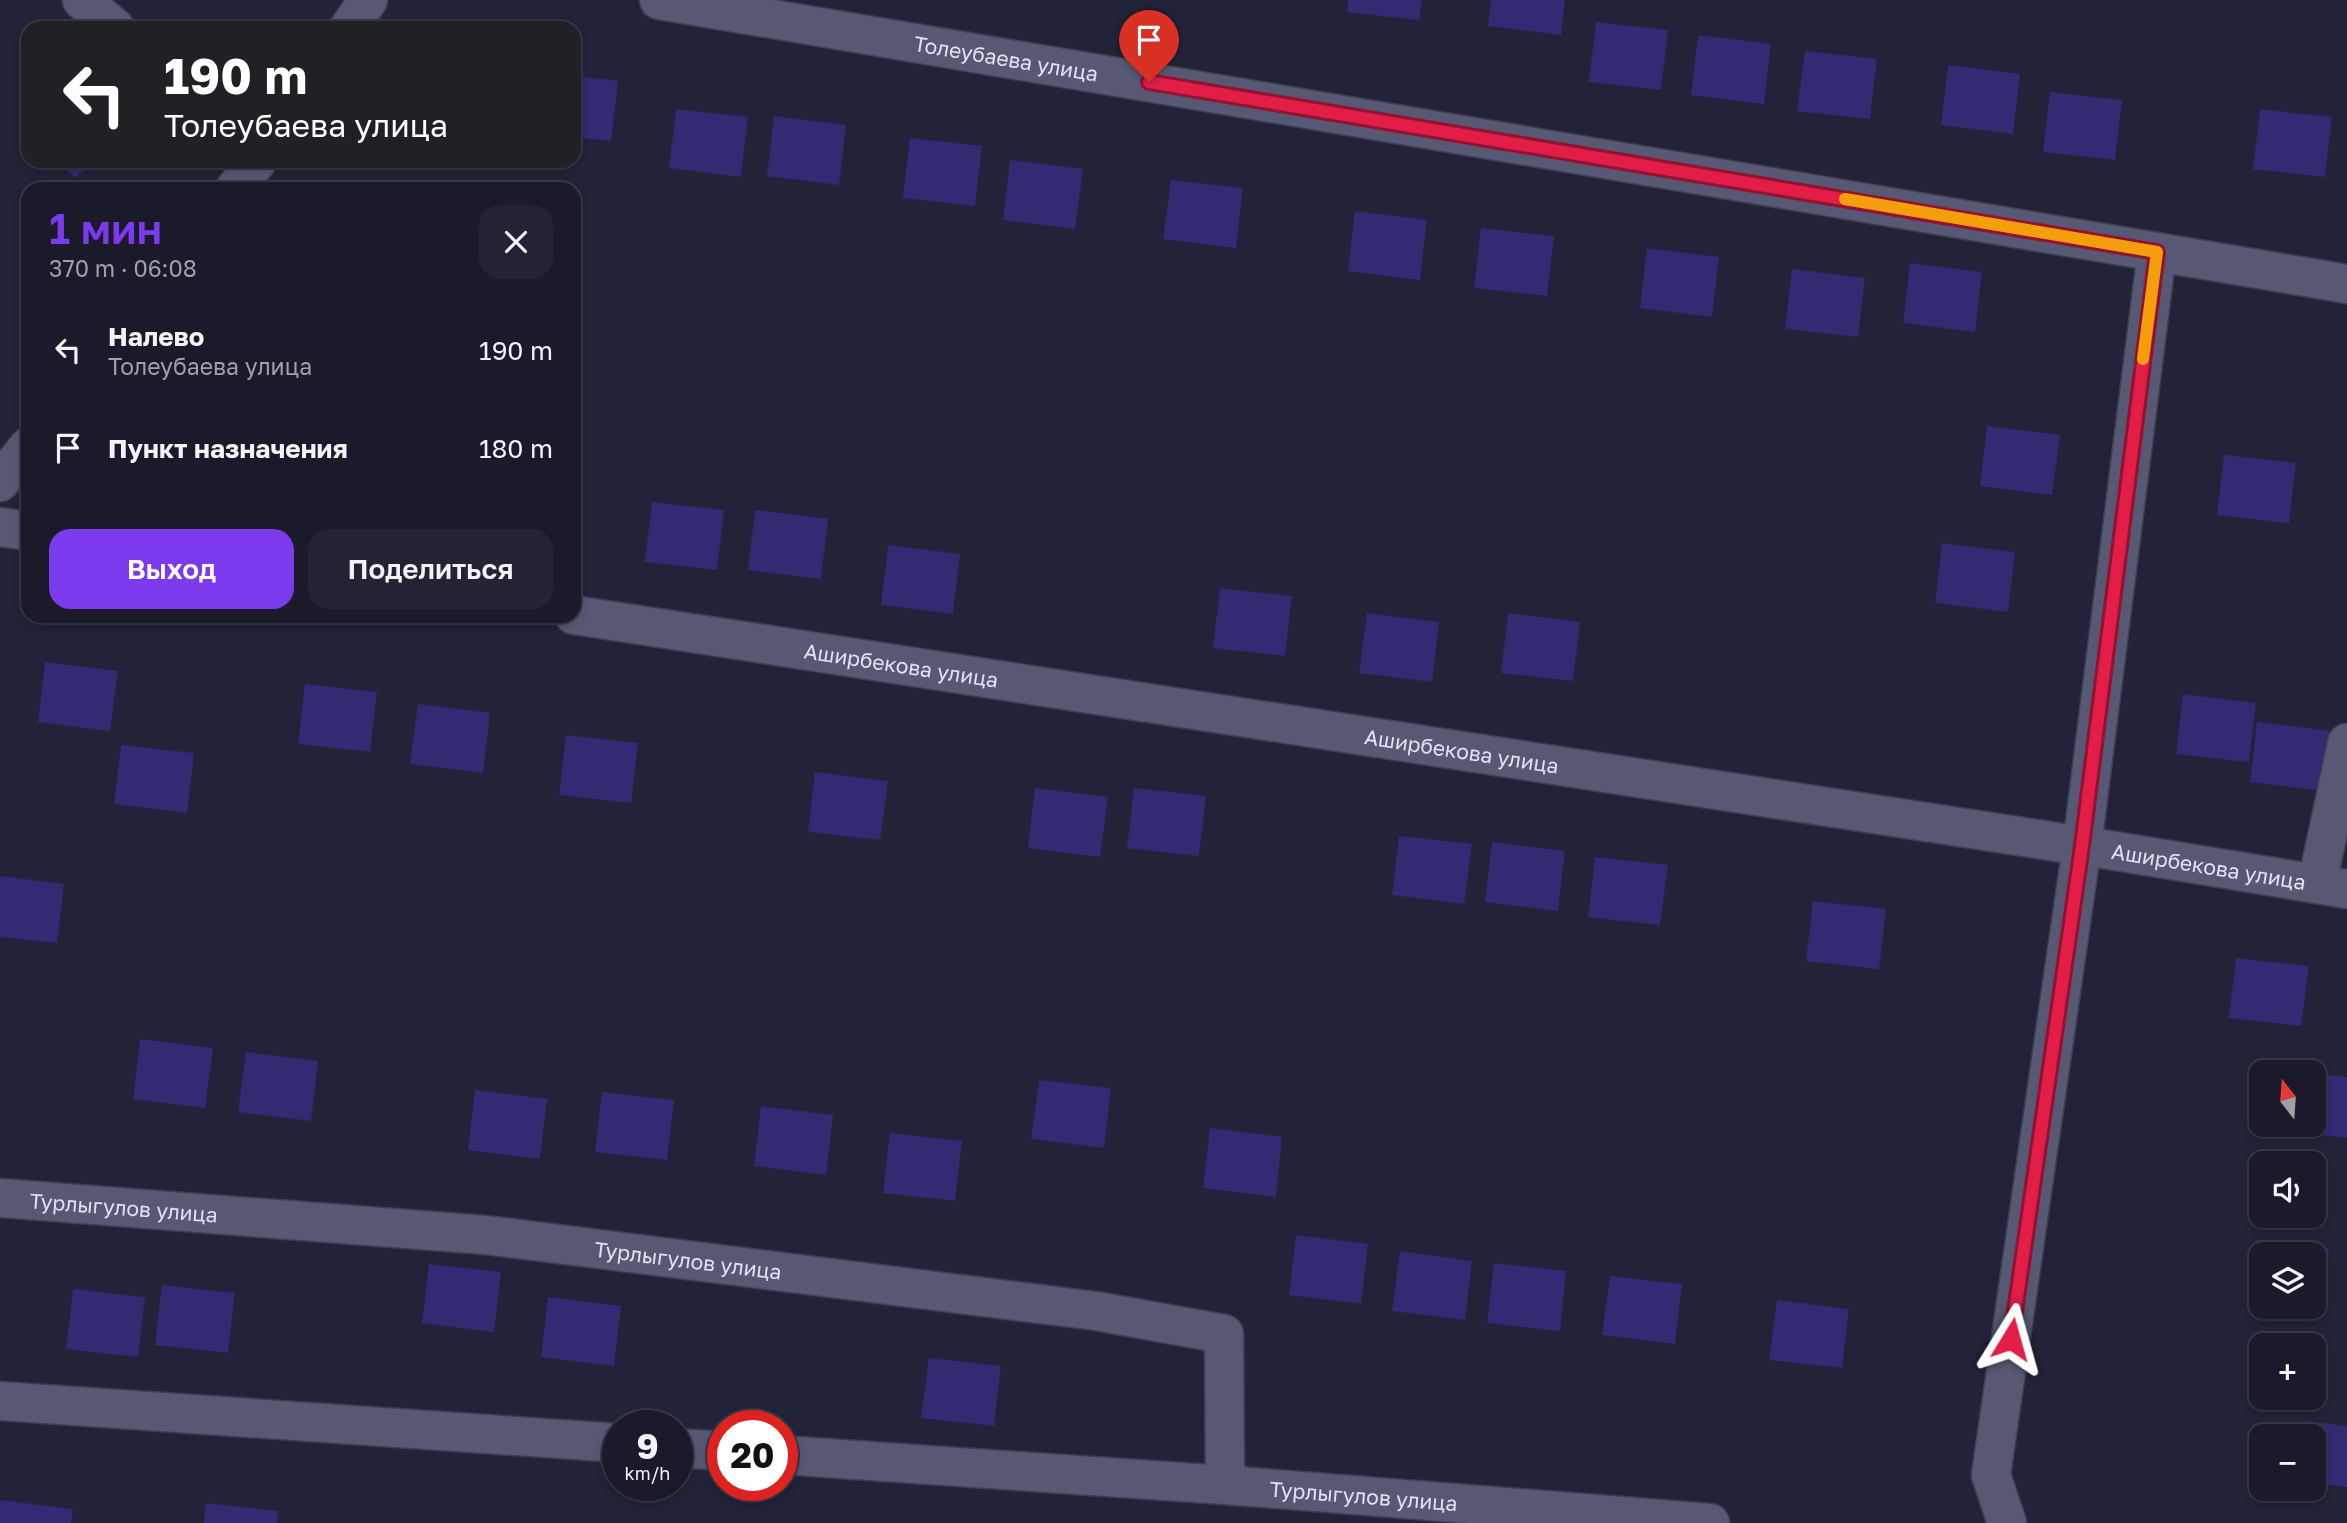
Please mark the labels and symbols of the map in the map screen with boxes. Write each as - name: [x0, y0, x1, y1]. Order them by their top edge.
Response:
- pin: [1119, 10, 1179, 82]
- street label: Толеубаева улица: [912, 30, 1100, 87]
- street label: Аширбекова улица: [802, 637, 1000, 693]
- street label: Аширбекова улица: [1363, 723, 1561, 779]
- street label: Аширбекова улица: [2110, 838, 2308, 895]
- north arrow: [2249, 1060, 2326, 1138]
- street label: Турлыгулов улица: [29, 1187, 219, 1228]
- street label: Турлыгулов улица: [593, 1236, 783, 1285]
- position arrow: [1974, 1302, 2048, 1376]
- speed limit sign: 20: [707, 1410, 798, 1501]
- street label: Турлыгулов улица: [1269, 1476, 1459, 1516]

